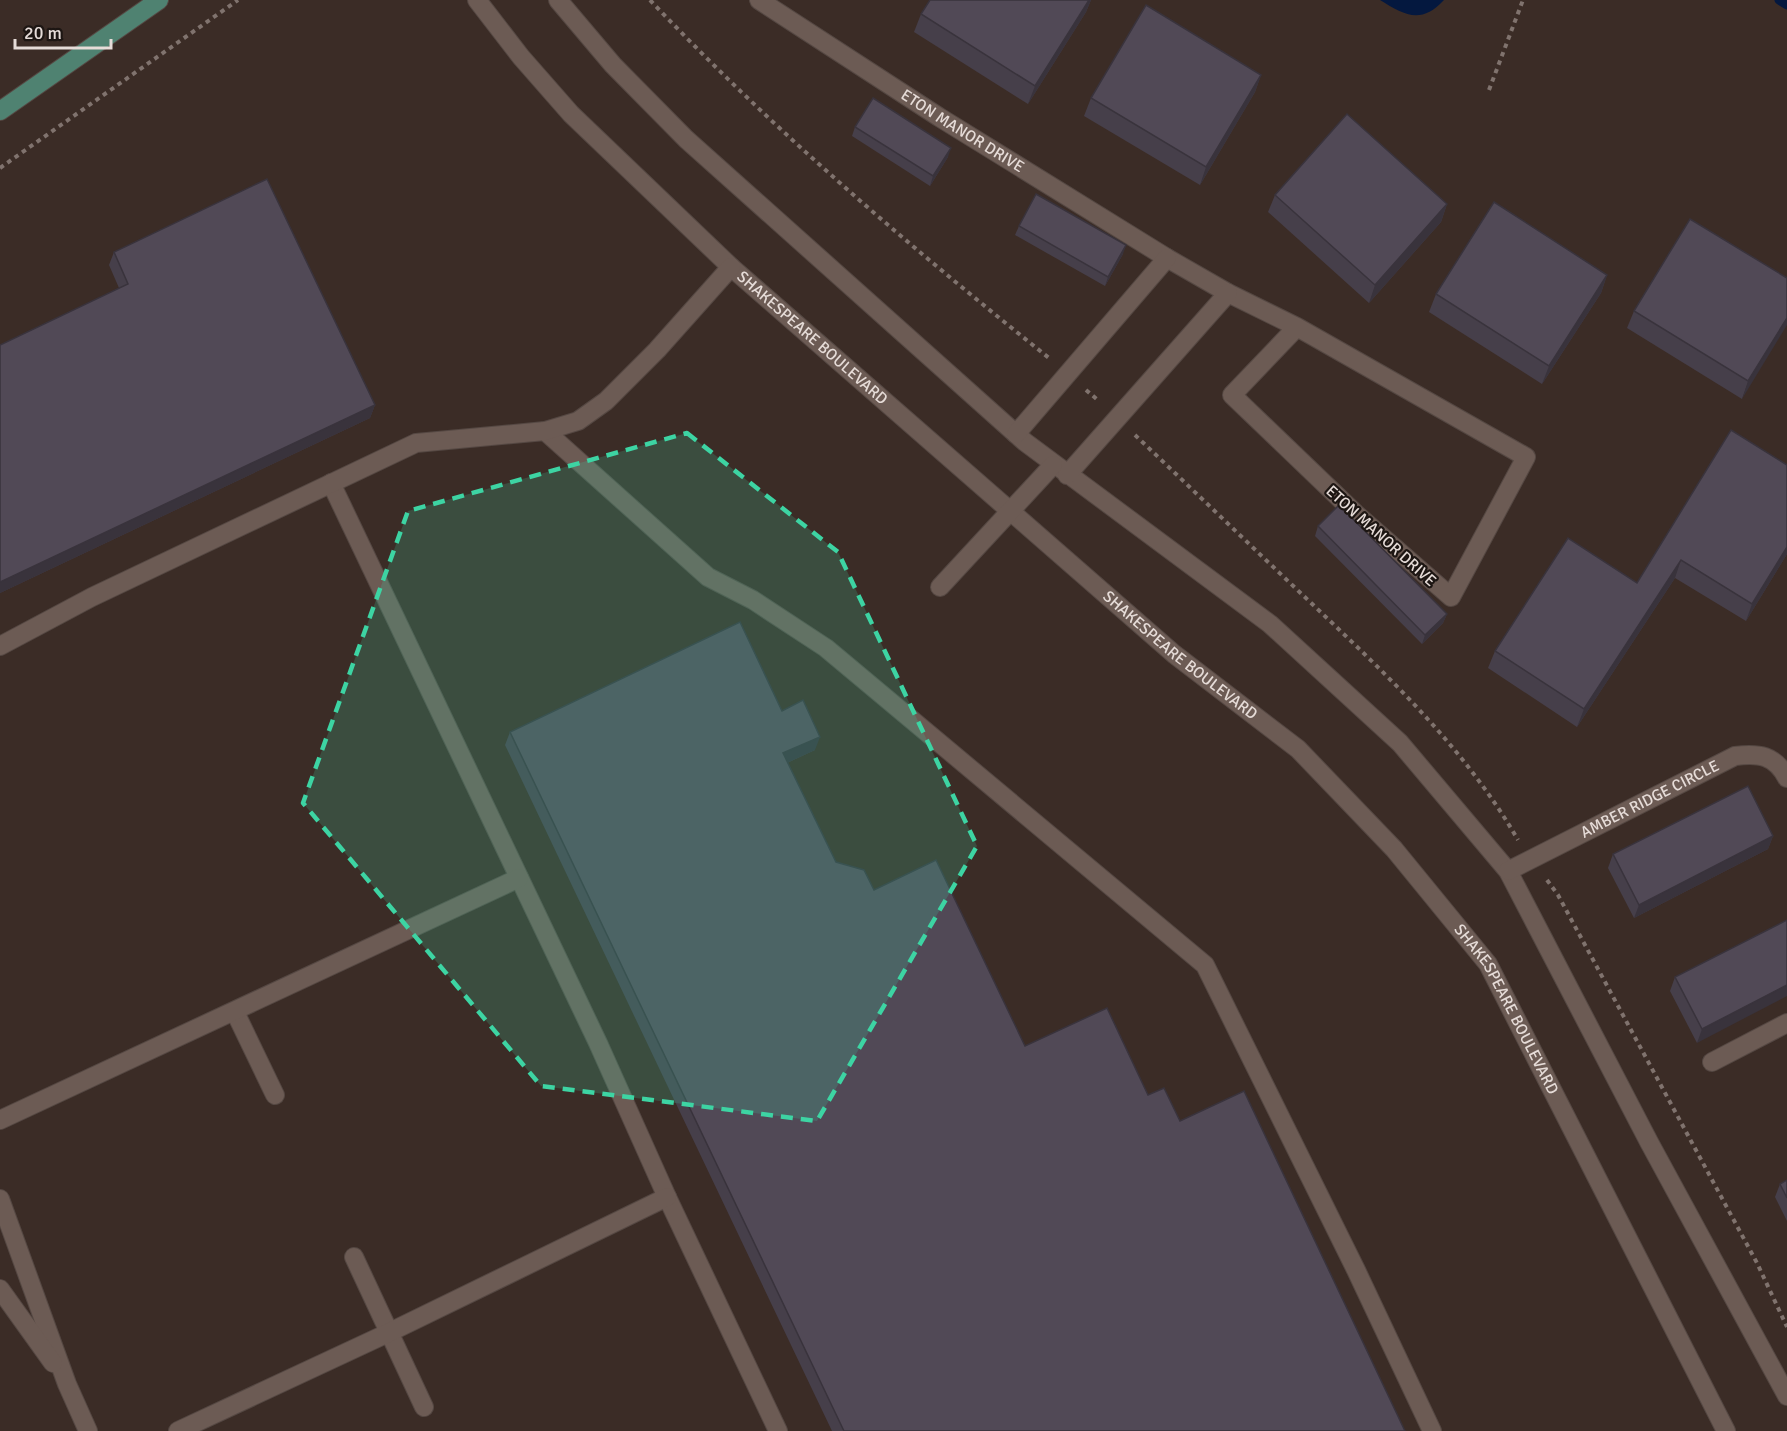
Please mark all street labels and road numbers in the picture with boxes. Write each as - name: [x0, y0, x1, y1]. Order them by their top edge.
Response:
- street label: ETON MANOR DRIVE: [897, 85, 1028, 177]
- street label: SHAKESPEARE BOULEVARD: [733, 267, 892, 409]
- street label: ETON MANOR DRIVE: [1322, 481, 1440, 591]
- street label: SHAKESPEARE BOULEVARD: [1099, 586, 1261, 724]
- street label: AMBER RIDGE CIRCLE: [1577, 756, 1723, 843]
- street label: SHAKESPEARE BOULEVARD: [1450, 920, 1563, 1098]

